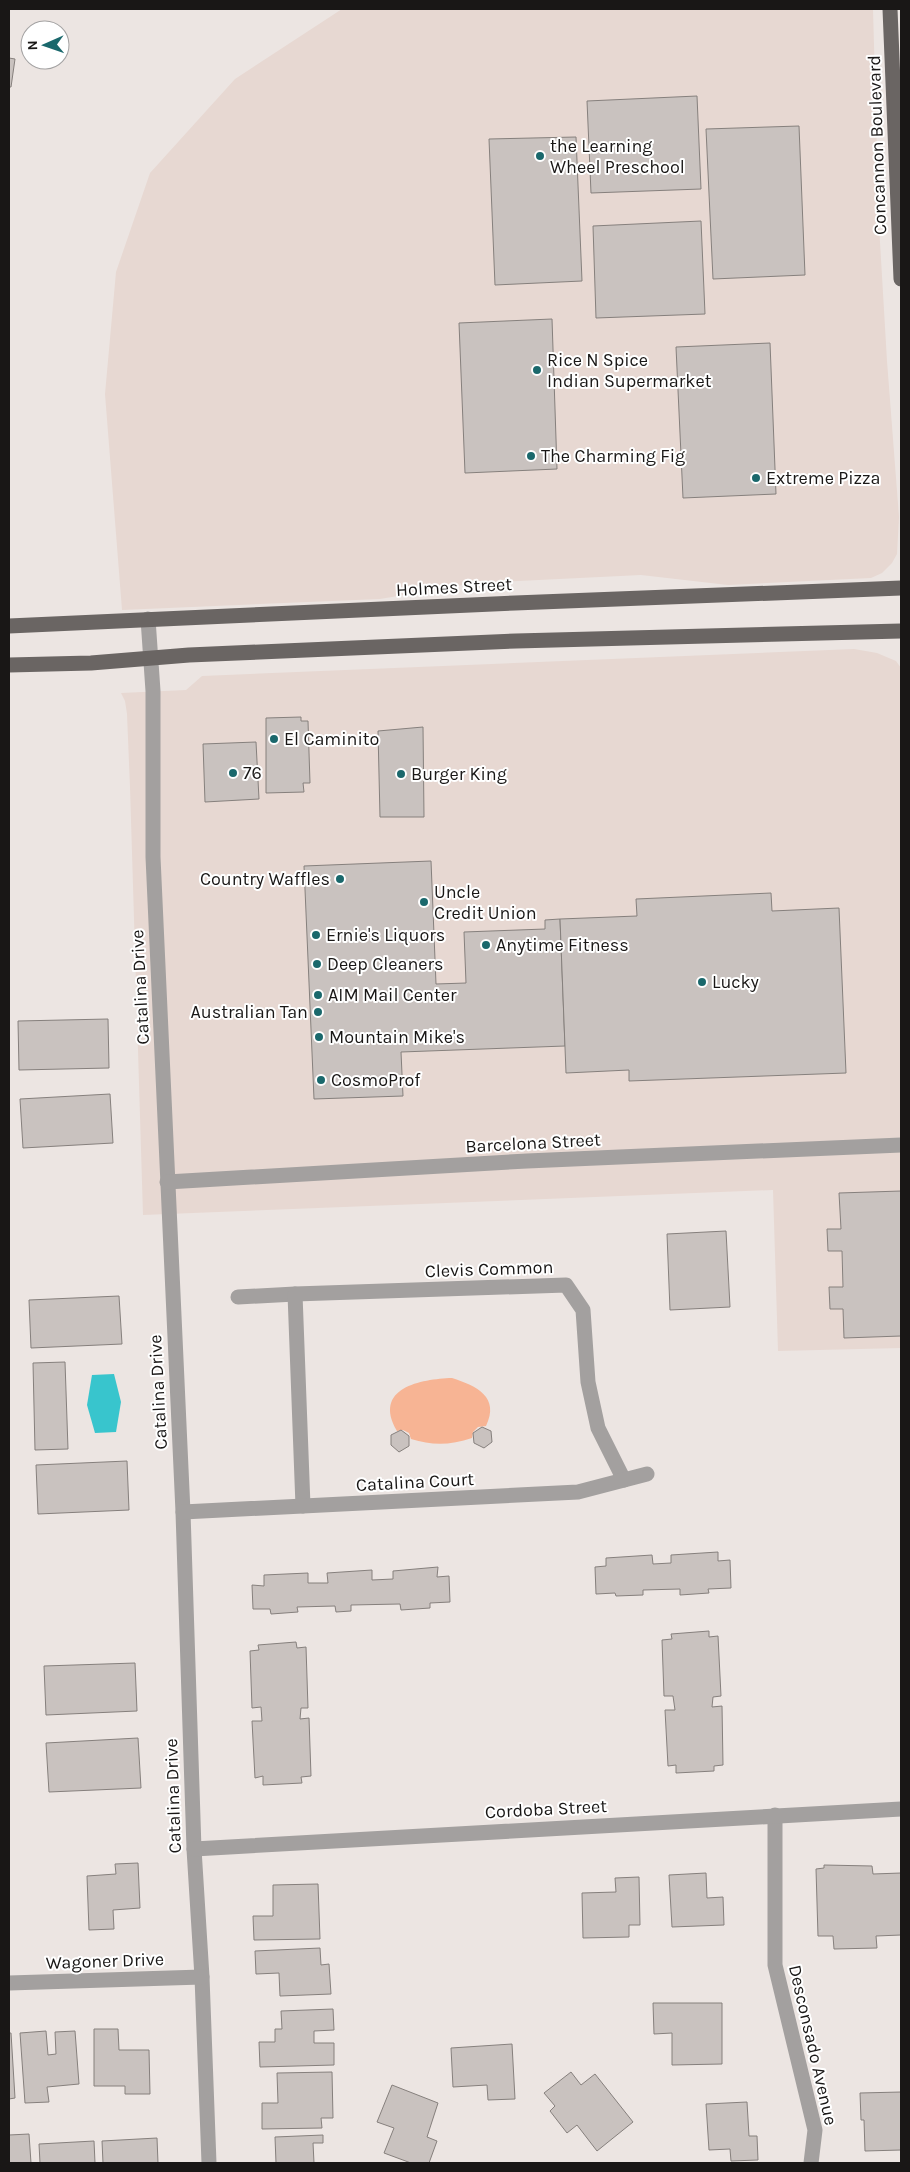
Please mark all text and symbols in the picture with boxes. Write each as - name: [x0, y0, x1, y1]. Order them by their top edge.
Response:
- north arrow: [20, 20, 70, 70]
- text: N: [24, 40, 41, 51]
- street label: Concannon Boulevard: [863, 55, 891, 235]
- place label: the Learning Wheel Preschool: [550, 135, 685, 178]
- marker: the Learning Wheel Preschool: [534, 150, 546, 162]
- place label: Rice N Spice Indian Supermarket: [547, 349, 712, 392]
- marker: Rice N Spice Indian Supermarket: [531, 364, 543, 376]
- place label: The Charming Fig: [541, 445, 685, 467]
- marker: The Charming Fig: [525, 450, 537, 462]
- place label: Extreme Pizza: [766, 467, 881, 489]
- marker: Extreme Pizza: [750, 472, 762, 484]
- street label: Holmes Street: [395, 573, 513, 601]
- place label: El Caminito: [284, 728, 379, 750]
- marker: El Caminito: [268, 733, 280, 745]
- place label: 76: [243, 762, 262, 784]
- place label: Burger King: [411, 763, 507, 785]
- marker: 76: [227, 767, 239, 779]
- marker: Burger King: [395, 768, 407, 780]
- place label: Country Waffles: [200, 868, 330, 890]
- marker: Country Waffles: [334, 873, 346, 885]
- place label: Uncle Credit Union: [434, 881, 537, 924]
- marker: Uncle Credit Union: [418, 896, 430, 908]
- place label: Ernie's Liquors: [326, 924, 445, 946]
- street label: Catalina Drive: [126, 929, 154, 1045]
- marker: Ernie's Liquors: [310, 929, 322, 941]
- place label: Anytime Fitness: [496, 934, 629, 956]
- marker: Anytime Fitness: [480, 939, 492, 951]
- place label: Deep Cleaners: [327, 953, 443, 975]
- marker: Deep Cleaners: [311, 958, 323, 970]
- place label: Lucky: [712, 971, 759, 993]
- marker: Lucky: [696, 976, 708, 988]
- place label: AIM Mail Center: [328, 984, 457, 1006]
- marker: AIM Mail Center: [312, 989, 324, 1001]
- place label: Australian Tan: [190, 1001, 308, 1023]
- marker: Australian Tan: [312, 1006, 324, 1018]
- place label: Mountain Mike's: [329, 1026, 465, 1048]
- marker: Mountain Mike's: [313, 1031, 325, 1043]
- place label: CosmoProf: [331, 1069, 421, 1091]
- marker: CosmoProf: [315, 1074, 327, 1086]
- street label: Barcelona Street: [465, 1128, 601, 1158]
- street label: Clevis Common: [424, 1256, 554, 1282]
- street label: Catalina Drive: [144, 1334, 172, 1450]
- street label: Catalina Court: [355, 1468, 475, 1496]
- street label: Catalina Drive: [160, 1738, 186, 1854]
- street label: Cordoba Street: [484, 1795, 608, 1823]
- street label: Wagoner Drive: [45, 1948, 165, 1974]
- street label: Desconsado Avenue: [784, 1963, 842, 2127]

